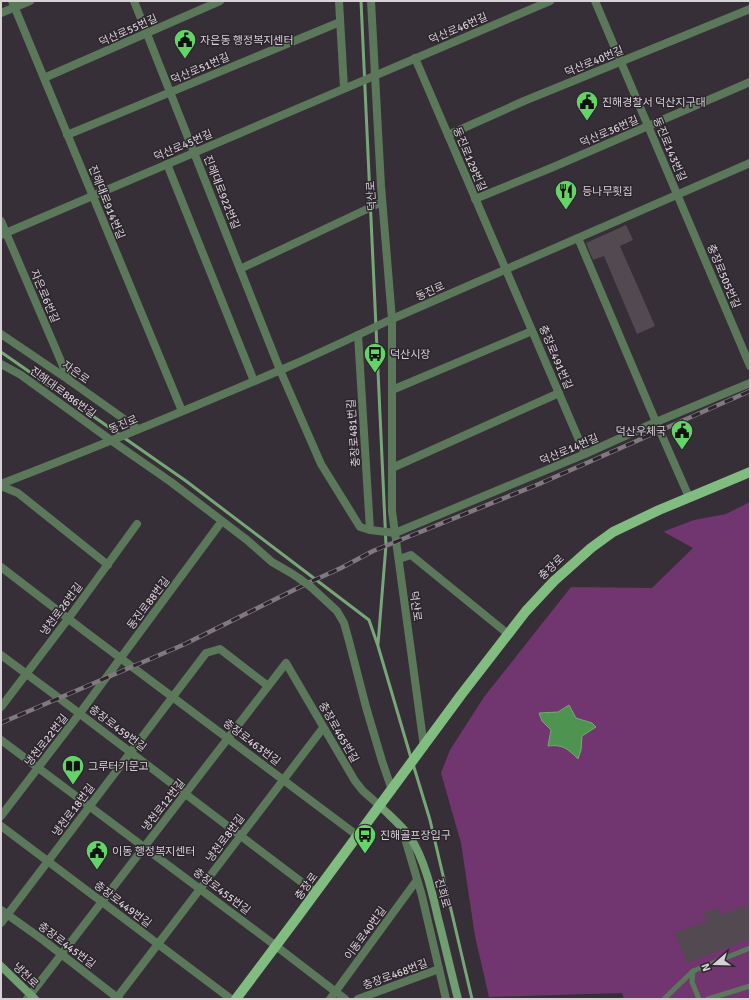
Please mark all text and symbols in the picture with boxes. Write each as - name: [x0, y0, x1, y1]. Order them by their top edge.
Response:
- street label: 덕산로46번길: [427, 10, 489, 47]
- street label: 덕산로55번길: [97, 12, 159, 49]
- public building icon: 자은동 행정복지센터: [172, 27, 198, 60]
- place label: 자은동 행정복지센터: [200, 34, 294, 47]
- street label: 덕산로40번길: [563, 44, 626, 79]
- street label: 덕산로51번길: [169, 50, 231, 87]
- public building icon: 진해경찰서 덕산지구대: [574, 89, 600, 122]
- place label: 진해경찰서 덕산지구대: [602, 96, 706, 109]
- street label: 덕산로36번길: [578, 113, 640, 150]
- street label: 동진로143번길: [650, 115, 689, 183]
- street label: 동진로129번길: [450, 125, 489, 193]
- street label: 덕산로45번길: [152, 127, 214, 164]
- street label: 진해대로922번길: [201, 153, 242, 231]
- street label: 진해대로914번길: [86, 163, 127, 241]
- restaurant icon: 등나무횟집: [553, 178, 579, 211]
- street label: 덕산로: [364, 180, 379, 212]
- place label: 등나무횟집: [582, 185, 633, 198]
- street label: 충장로505번길: [704, 242, 743, 310]
- street label: 자은로6번길: [28, 268, 62, 325]
- street label: 동진로: [414, 279, 447, 304]
- street label: 충장로491번길: [536, 323, 575, 391]
- bus stop icon: 덕산시장: [362, 341, 388, 374]
- place label: 덕산시장: [390, 348, 430, 361]
- street label: 자은로: [60, 358, 92, 386]
- street label: 진해대로886번길: [27, 364, 98, 421]
- street label: 충장로481번길: [345, 398, 362, 468]
- street label: 동진로: [107, 413, 140, 436]
- public building icon: 덕산우체국: [669, 418, 695, 451]
- place label: 덕산우체국: [615, 425, 666, 438]
- street label: 덕산로14번길: [538, 431, 600, 468]
- street label: 충장로: [536, 552, 567, 583]
- street label: 동진로88번길: [124, 574, 172, 632]
- street label: 냉천로26번길: [37, 580, 85, 638]
- street label: 덕산로: [407, 590, 424, 622]
- street label: 충장로465번길: [316, 699, 361, 765]
- street label: 충장로459번길: [86, 703, 149, 754]
- street label: 냉천로22번길: [22, 712, 71, 769]
- street label: 충장로463번길: [220, 717, 283, 768]
- library icon: 그루터기문고: [60, 753, 86, 786]
- place label: 그루터기문고: [88, 760, 149, 773]
- street label: 냉천로12번길: [139, 777, 188, 834]
- street label: 냉천로18번길: [49, 781, 97, 839]
- street label: 냉천로8번길: [203, 812, 248, 865]
- bus stop icon: 진해골프장입구: [352, 822, 378, 855]
- place label: 진해골프장입구: [380, 829, 451, 842]
- public building icon: 이동 행정복지센터: [84, 838, 110, 871]
- place label: 이동 행정복지센터: [112, 845, 195, 858]
- street label: 충장로455번길: [190, 866, 253, 917]
- street label: 충장로: [292, 870, 321, 902]
- street label: 진희로: [432, 877, 453, 910]
- street label: 충장로449번길: [91, 879, 154, 930]
- street label: 이동로40번길: [342, 904, 389, 962]
- street label: 충장로445번길: [35, 920, 98, 971]
- north arrow: [695, 944, 735, 984]
- street label: 충장로468번길: [361, 957, 430, 992]
- street label: 냉천로: [10, 960, 41, 991]
- text: N: [699, 961, 713, 973]

